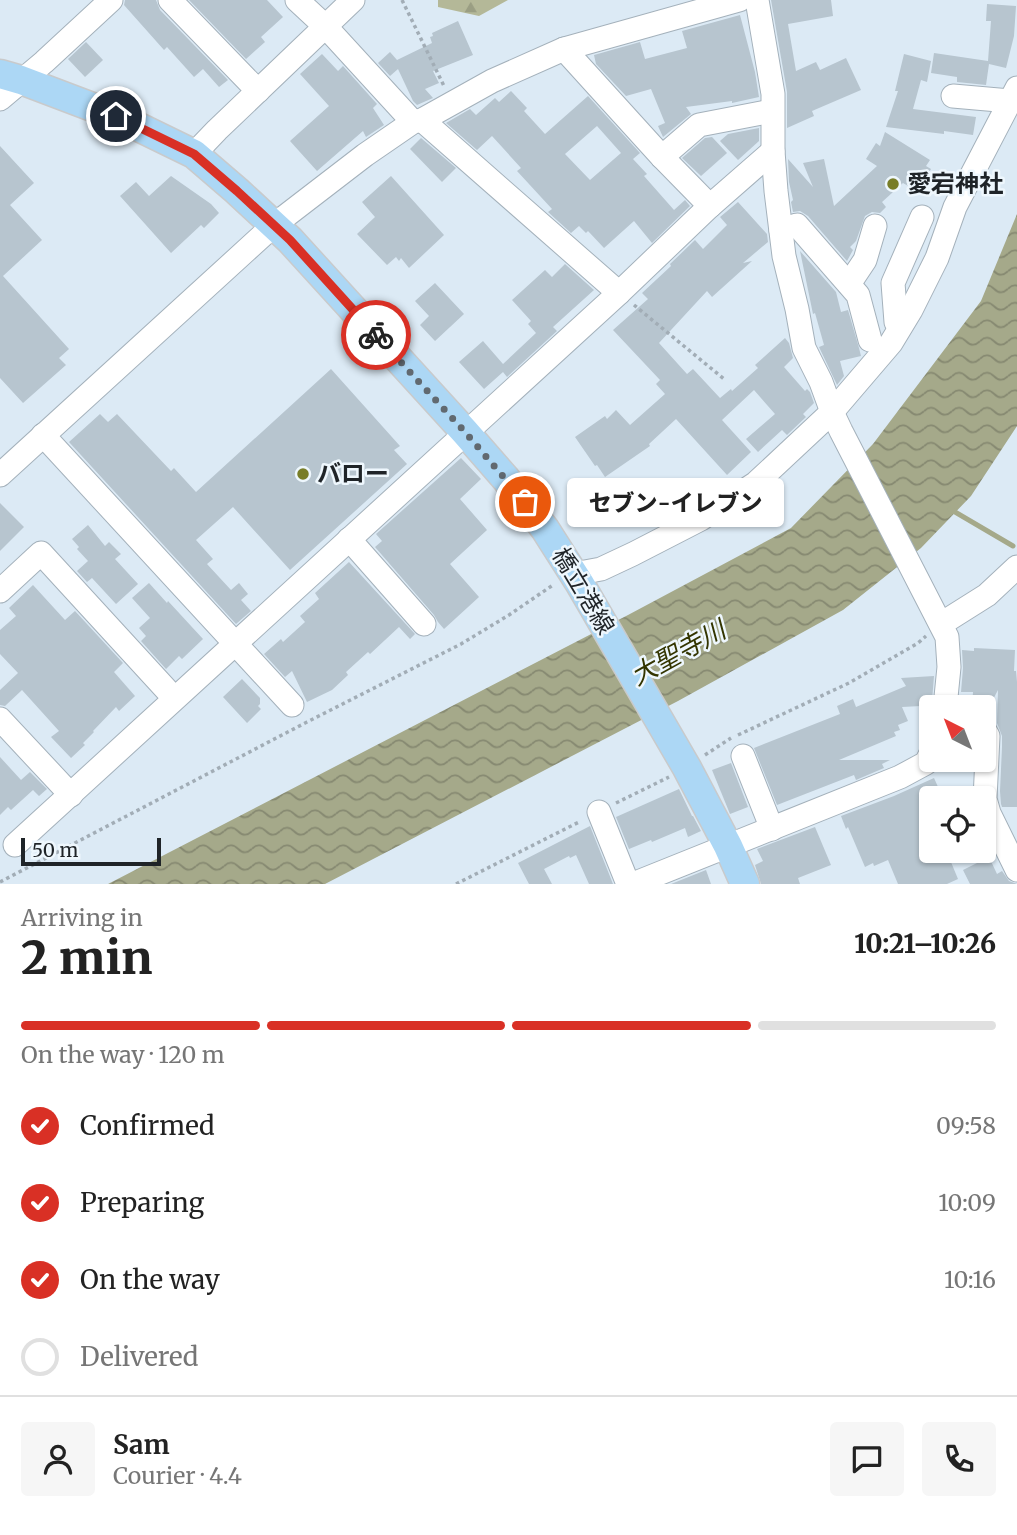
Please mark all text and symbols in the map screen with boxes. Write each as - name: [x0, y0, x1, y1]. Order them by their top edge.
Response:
- pin: [86, 86, 146, 146]
- icon: home: [97, 97, 135, 135]
- place label: 愛宕神社: [907, 168, 1003, 199]
- marker: 愛宕神社: [885, 176, 901, 192]
- courier: [341, 300, 411, 370]
- icon: bike: [357, 316, 395, 354]
- place label: バロー: [317, 458, 389, 489]
- marker: バロー: [295, 466, 311, 482]
- pin: [495, 472, 555, 532]
- callout: セブン-イレブン: [567, 477, 784, 526]
- icon: bag: [506, 483, 544, 521]
- text: セブン-イレブン: [588, 488, 763, 517]
- street label: 橋立港線: [545, 542, 621, 640]
- water label: 大聖寺川: [624, 611, 734, 692]
- north arrow: [919, 695, 996, 772]
- map controls: [919, 695, 996, 863]
- button: locate: [919, 786, 996, 863]
- scale bar: [21, 835, 161, 867]
- text: 50 m: [32, 838, 78, 862]
- text: Arriving in: [21, 903, 143, 932]
- text: 10:21–10:26: [854, 927, 996, 960]
- text: 2 min: [21, 929, 153, 987]
- text: On the way · 120 m: [21, 1040, 225, 1069]
- icon: check: [21, 1107, 59, 1145]
- text: Confirmed: [80, 1109, 215, 1142]
- text: 09:58: [936, 1111, 996, 1140]
- icon: check: [21, 1184, 59, 1222]
- text: Preparing: [80, 1186, 204, 1219]
- text: 10:09: [938, 1188, 996, 1217]
- icon: check: [21, 1261, 59, 1299]
- text: On the way: [80, 1263, 220, 1296]
- text: 10:16: [944, 1265, 996, 1294]
- text: Delivered: [80, 1340, 199, 1373]
- button: person: [21, 1422, 95, 1496]
- button: chat: [830, 1422, 904, 1496]
- button: phone: [922, 1422, 996, 1496]
- text: Sam: [113, 1428, 170, 1461]
- text: Courier · 4.4: [113, 1461, 242, 1490]

